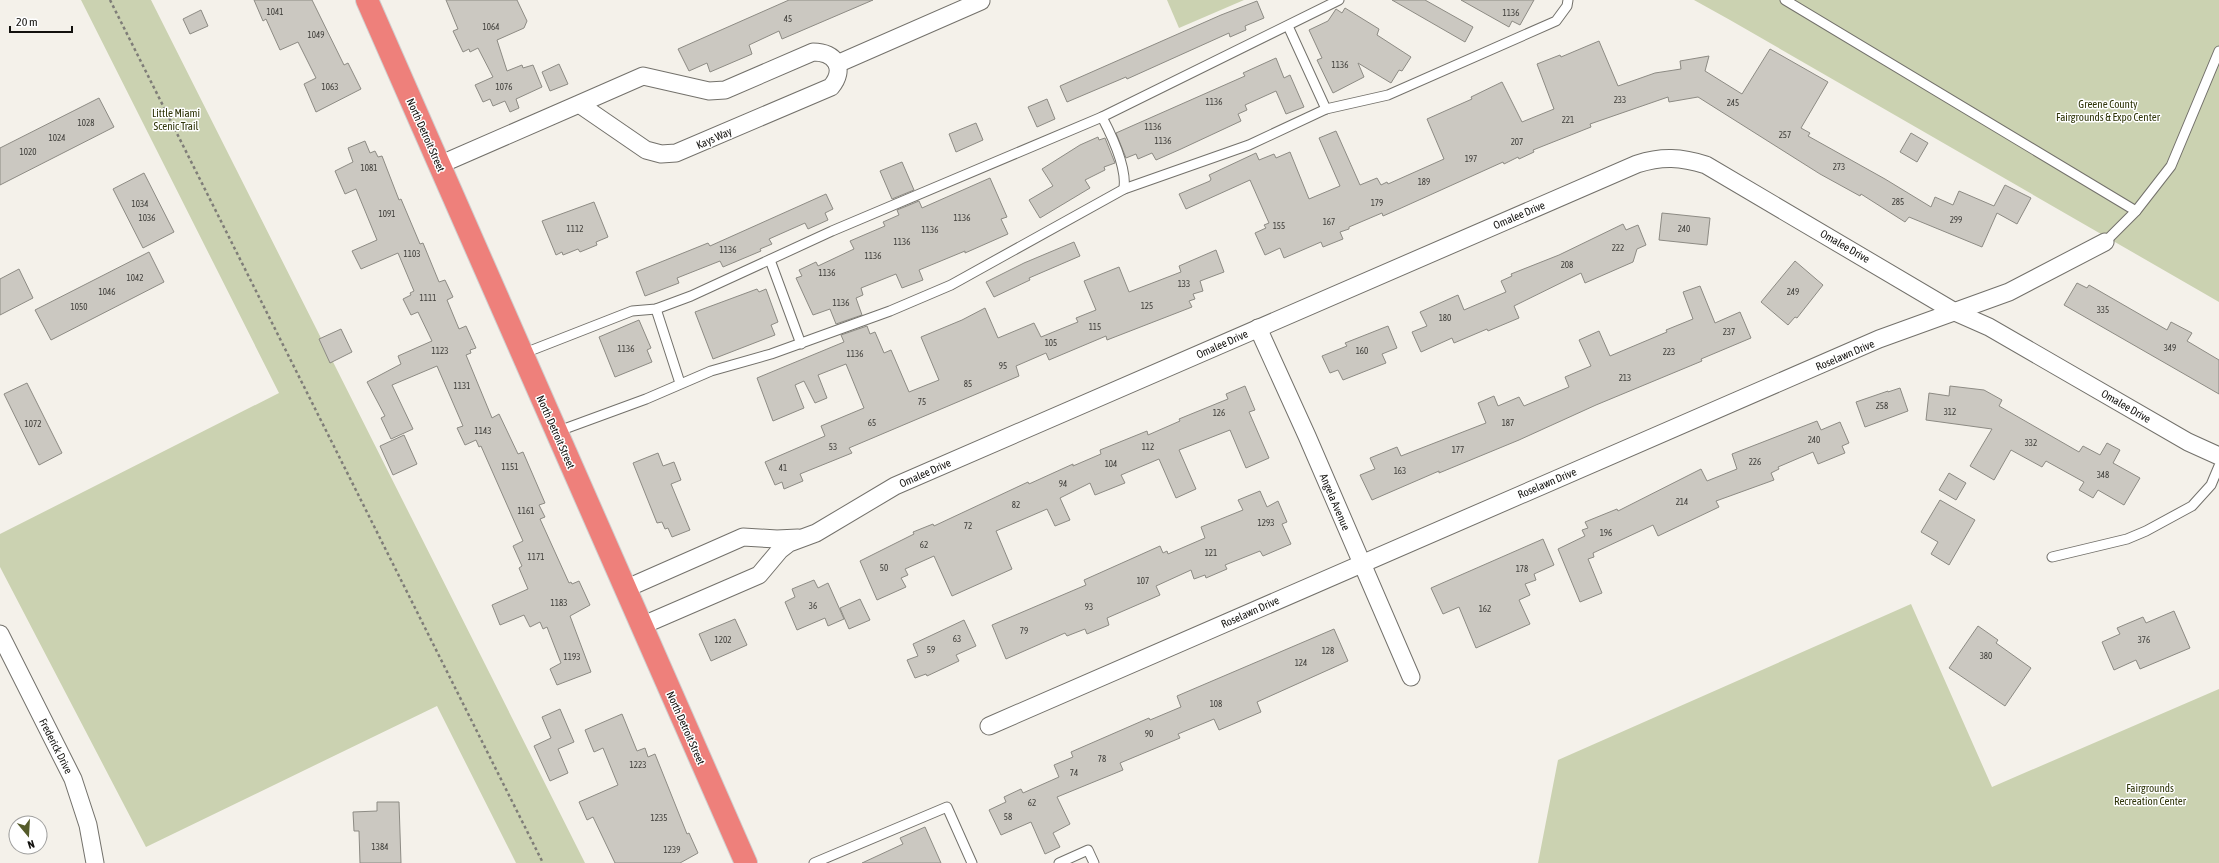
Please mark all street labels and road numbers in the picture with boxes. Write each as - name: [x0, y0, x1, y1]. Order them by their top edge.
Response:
- street label: North Detroit Street: [404, 97, 448, 173]
- street label: Kays Way: [694, 125, 734, 151]
- street label: Omalee Drive: [1491, 199, 1547, 231]
- street label: Omalee Drive: [1818, 227, 1872, 265]
- street label: Omalee Drive: [1194, 327, 1250, 361]
- street label: Roselawn Drive: [1814, 337, 1876, 373]
- street label: Omalee Drive: [2099, 387, 2153, 425]
- street label: North Detroit Street: [534, 394, 578, 470]
- street label: Omalee Drive: [897, 456, 953, 490]
- street label: Roselawn Drive: [1516, 465, 1578, 501]
- street label: Angela Avenue: [1318, 472, 1352, 532]
- street label: Roselawn Drive: [1219, 594, 1281, 630]
- street label: North Detroit Street: [664, 690, 708, 766]
- street label: Frederick Drive: [37, 716, 75, 776]

